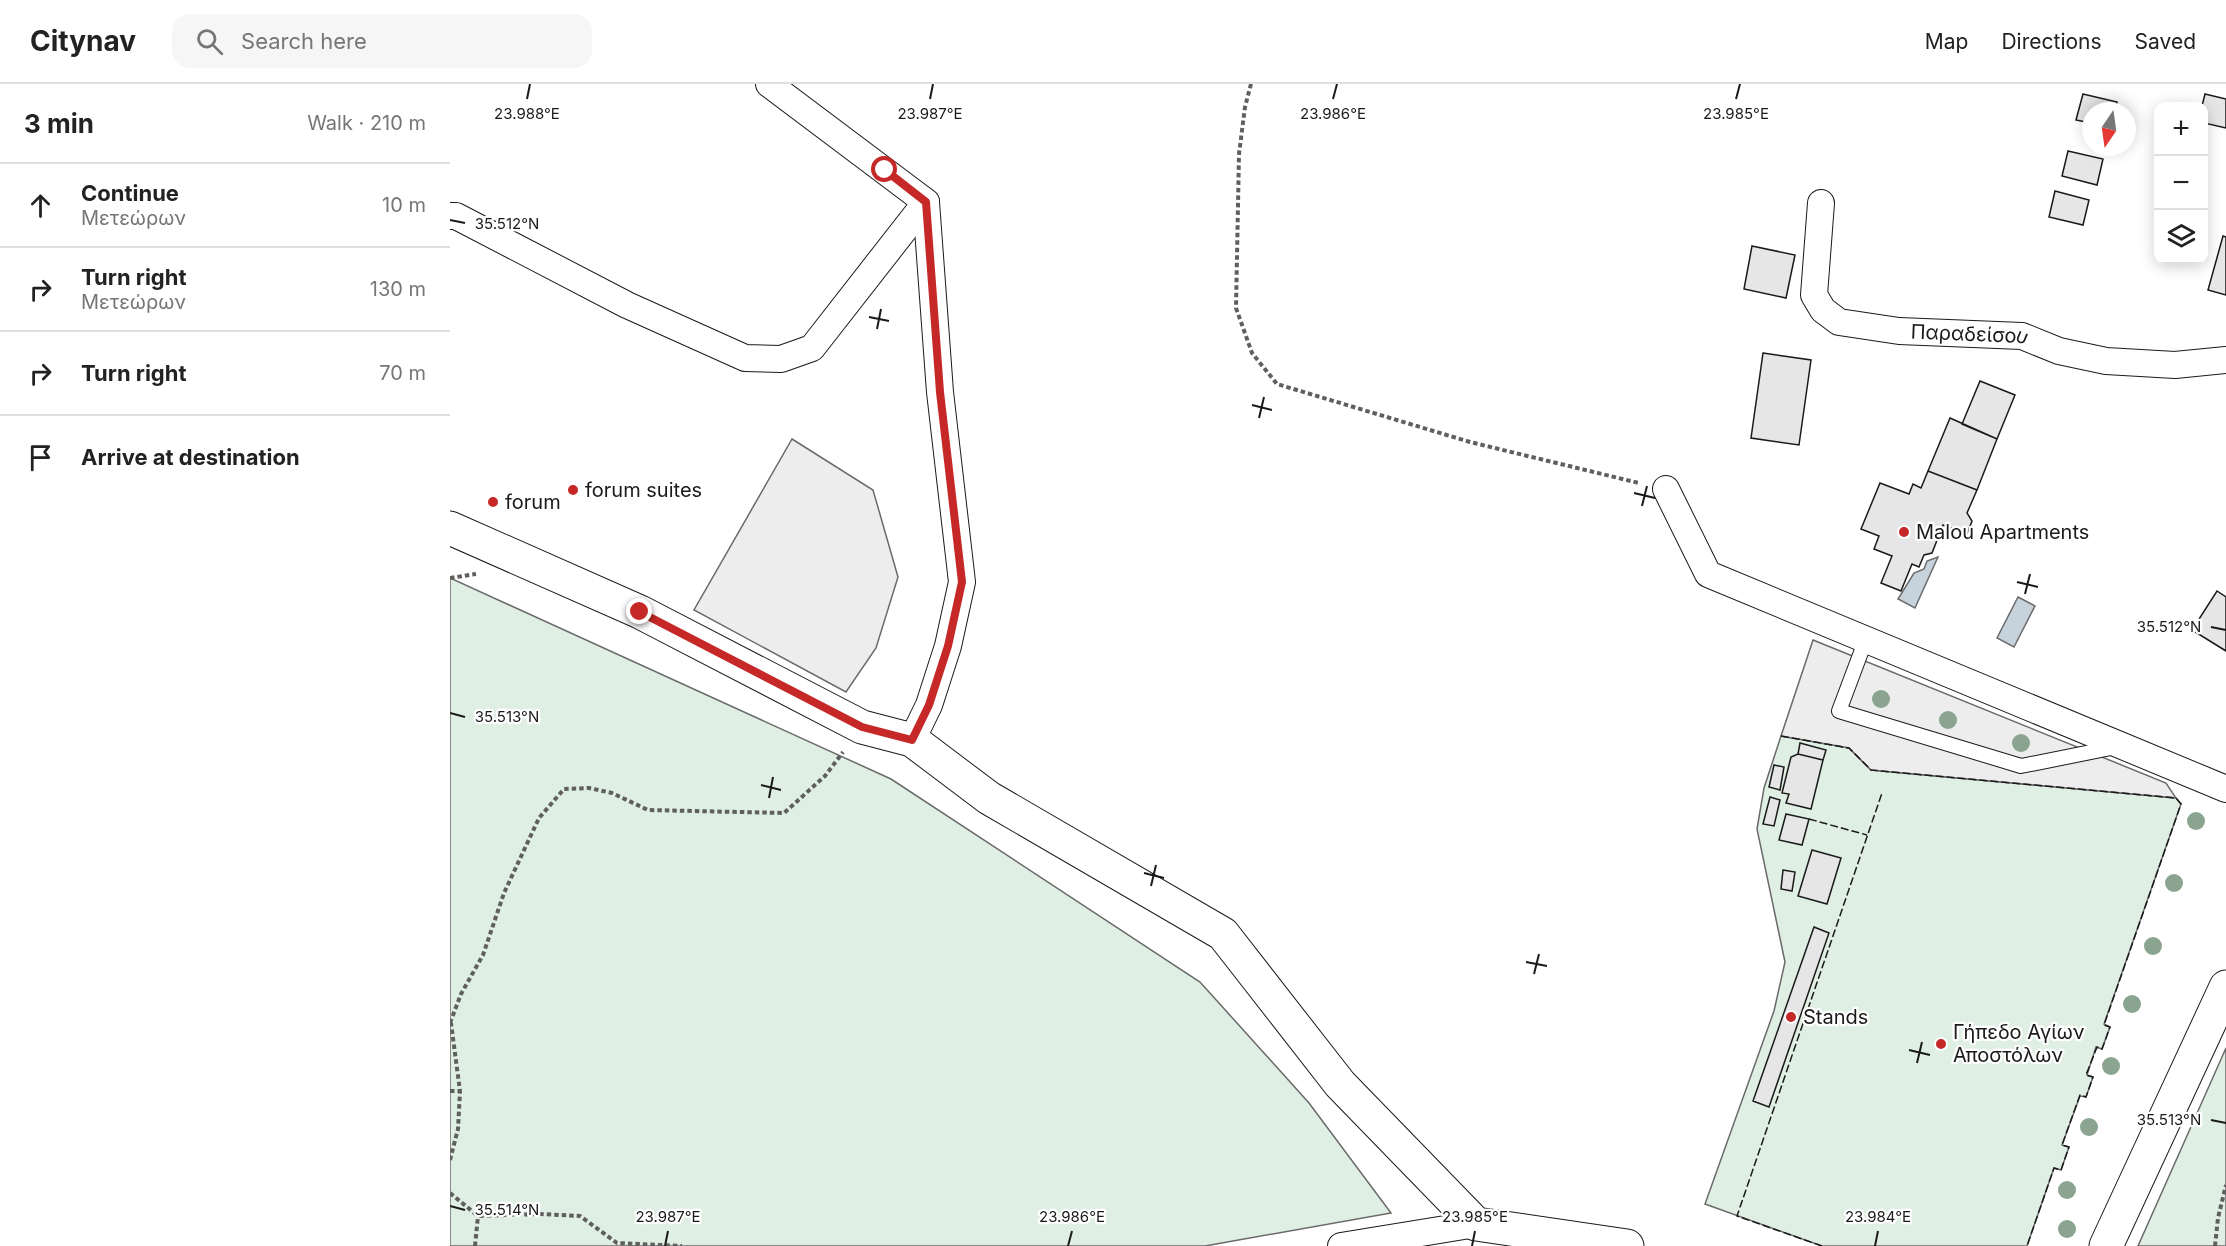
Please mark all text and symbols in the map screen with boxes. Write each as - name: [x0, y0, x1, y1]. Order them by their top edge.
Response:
- search box: [172, 14, 592, 68]
- text: Citynav: [30, 24, 136, 58]
- icon: search: [193, 25, 226, 58]
- text: Search here: [241, 28, 367, 54]
- text: Map: [1925, 29, 1968, 54]
- text: Directions: [2001, 29, 2102, 54]
- text: Saved: [2135, 29, 2196, 54]
- north arrow: [2082, 102, 2136, 156]
- map controls: [2154, 102, 2208, 264]
- button: +: [2154, 102, 2208, 156]
- text: 23.988°E: [494, 104, 560, 123]
- text: 23.987°E: [897, 104, 963, 123]
- text: 23.986°E: [1300, 104, 1366, 123]
- text: 23.985°E: [1703, 104, 1769, 123]
- text: 3 min: [24, 108, 94, 139]
- text: Walk · 210 m: [307, 111, 426, 135]
- route start: [871, 156, 897, 182]
- button: −: [2154, 156, 2208, 210]
- text: Continue: [81, 180, 179, 206]
- icon: ahead: [24, 189, 57, 222]
- text: 10 m: [382, 193, 426, 217]
- text: Μετεώρων: [81, 206, 186, 230]
- button: layers: [2154, 210, 2208, 264]
- text: 35.512°N: [475, 214, 539, 233]
- text: Turn right: [81, 264, 187, 290]
- icon: right: [24, 273, 57, 306]
- text: 130 m: [370, 277, 426, 301]
- text: Μετεώρων: [81, 290, 186, 314]
- street label: Παραδείσου: [1910, 319, 2032, 349]
- icon: right: [24, 357, 57, 390]
- text: Turn right: [81, 360, 187, 386]
- text: 70 m: [379, 361, 426, 385]
- icon: arrive: [24, 441, 57, 474]
- text: Arrive at destination: [81, 444, 300, 470]
- place label: forum suites: [585, 478, 702, 502]
- marker: forum suites: [566, 483, 580, 497]
- place label: forum: [505, 490, 561, 514]
- marker: forum: [486, 495, 500, 509]
- place label: Malou Apartments: [1916, 520, 2089, 544]
- marker: Malou Apartments: [1897, 525, 1911, 539]
- route end: [626, 598, 652, 624]
- text: 35.512°N: [2137, 617, 2201, 636]
- text: 35.513°N: [475, 707, 539, 726]
- place label: Stands: [1803, 1005, 1868, 1029]
- marker: Stands: [1784, 1010, 1798, 1024]
- place label: Γήπεδο Αγίων Αποστόλων: [1953, 1020, 2085, 1067]
- marker: Γήπεδο Αγίων Αποστόλων: [1934, 1037, 1948, 1051]
- text: 35.513°N: [2137, 1110, 2201, 1129]
- text: 35.514°N: [475, 1200, 539, 1219]
- text: 23.987°E: [635, 1207, 701, 1226]
- text: 23.986°E: [1039, 1207, 1105, 1226]
- text: 23.985°E: [1442, 1207, 1508, 1226]
- text: 23.984°E: [1845, 1207, 1911, 1226]

